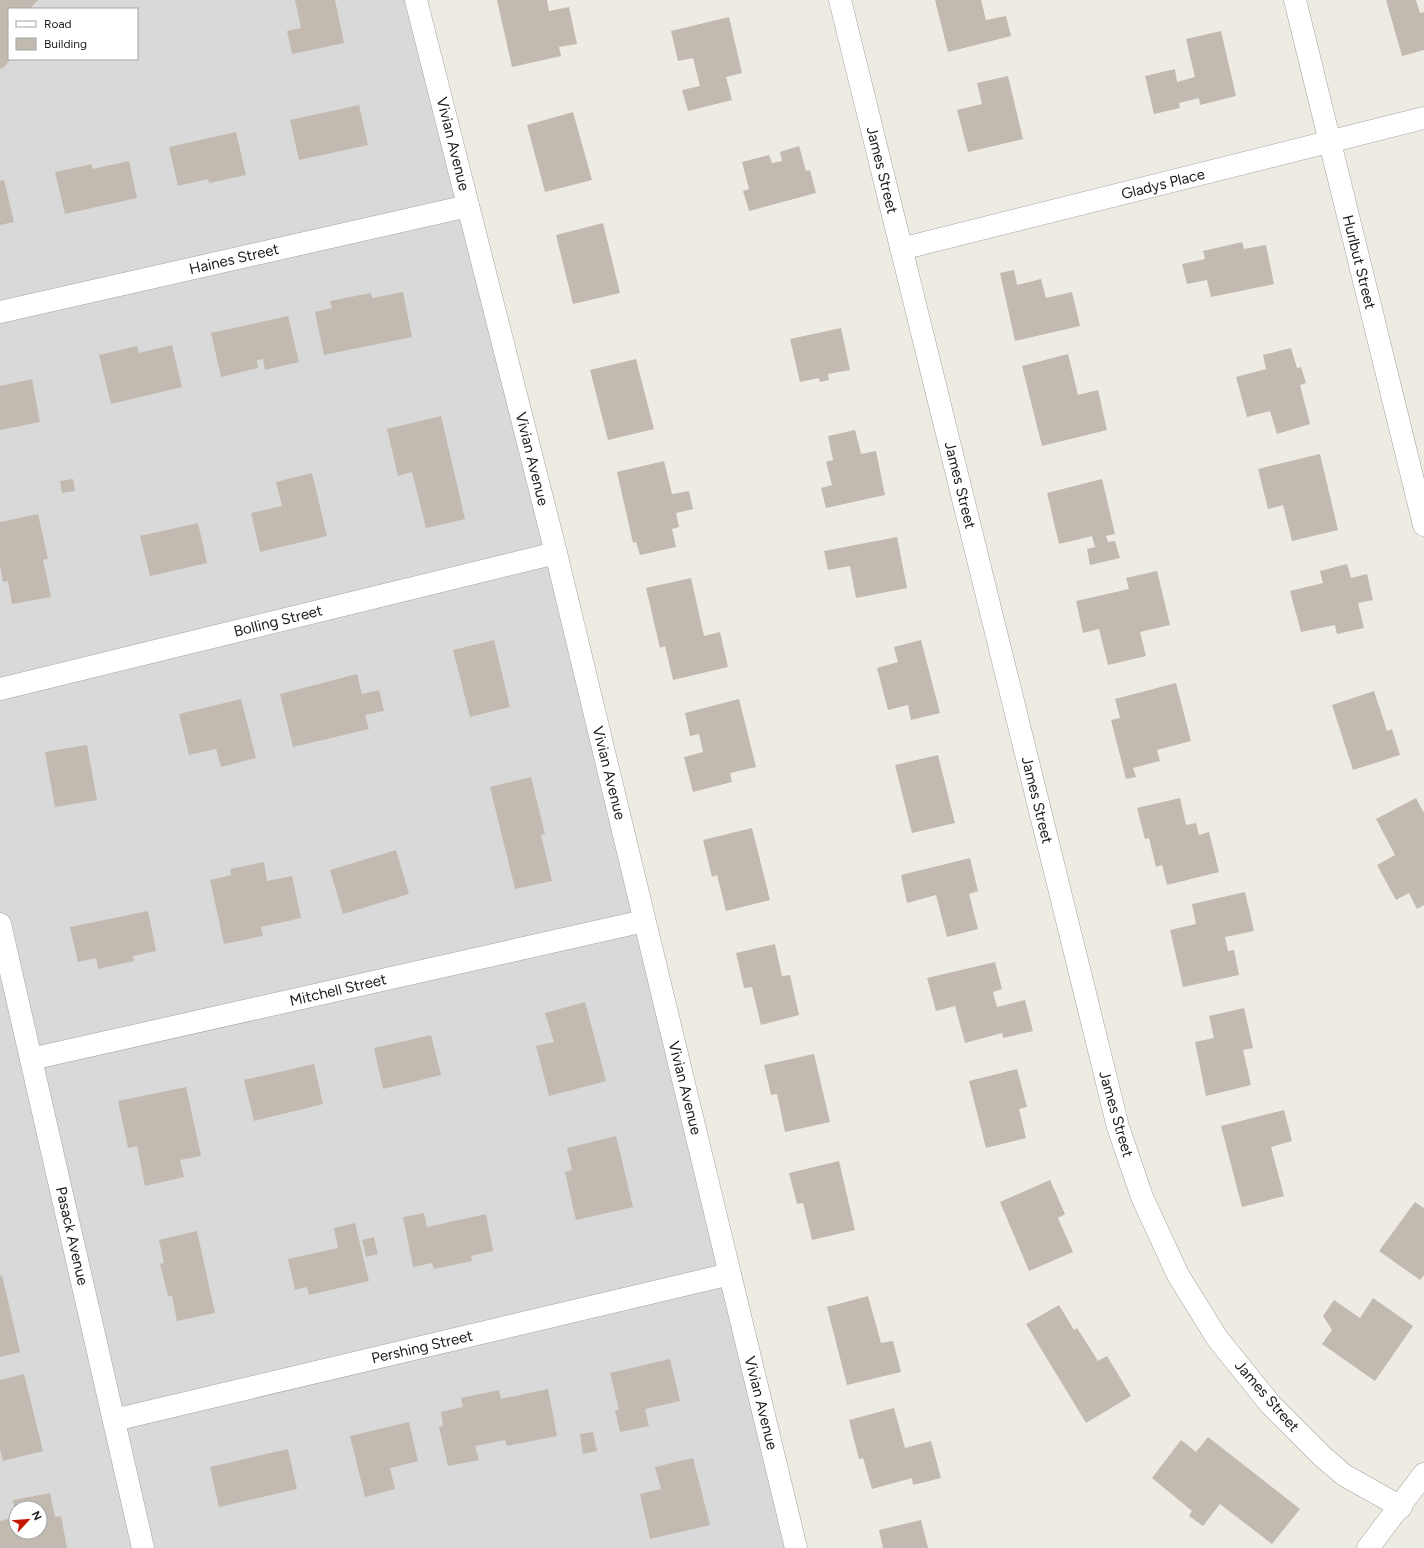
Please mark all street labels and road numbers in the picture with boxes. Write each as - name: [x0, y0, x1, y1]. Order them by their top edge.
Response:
- street label: Vivian Avenue: [433, 95, 473, 193]
- street label: James Street: [862, 125, 902, 216]
- street label: Gladys Place: [1119, 165, 1207, 203]
- street label: Hurlbut Street: [1339, 213, 1379, 311]
- street label: Haines Street: [187, 240, 281, 278]
- street label: Vivian Avenue: [512, 410, 552, 508]
- street label: James Street: [940, 440, 980, 531]
- street label: Bolling Street: [232, 601, 325, 641]
- street label: Vivian Avenue: [589, 724, 629, 822]
- street label: James Street: [1017, 755, 1057, 846]
- street label: Mitchell Street: [288, 970, 388, 1010]
- street label: Vivian Avenue: [665, 1039, 705, 1137]
- street label: James Street: [1095, 1069, 1137, 1160]
- street label: Pasack Avenue: [52, 1185, 92, 1287]
- street label: Pershing Street: [370, 1327, 475, 1367]
- street label: Vivian Avenue: [741, 1354, 781, 1452]
- street label: James Street: [1231, 1356, 1303, 1436]

